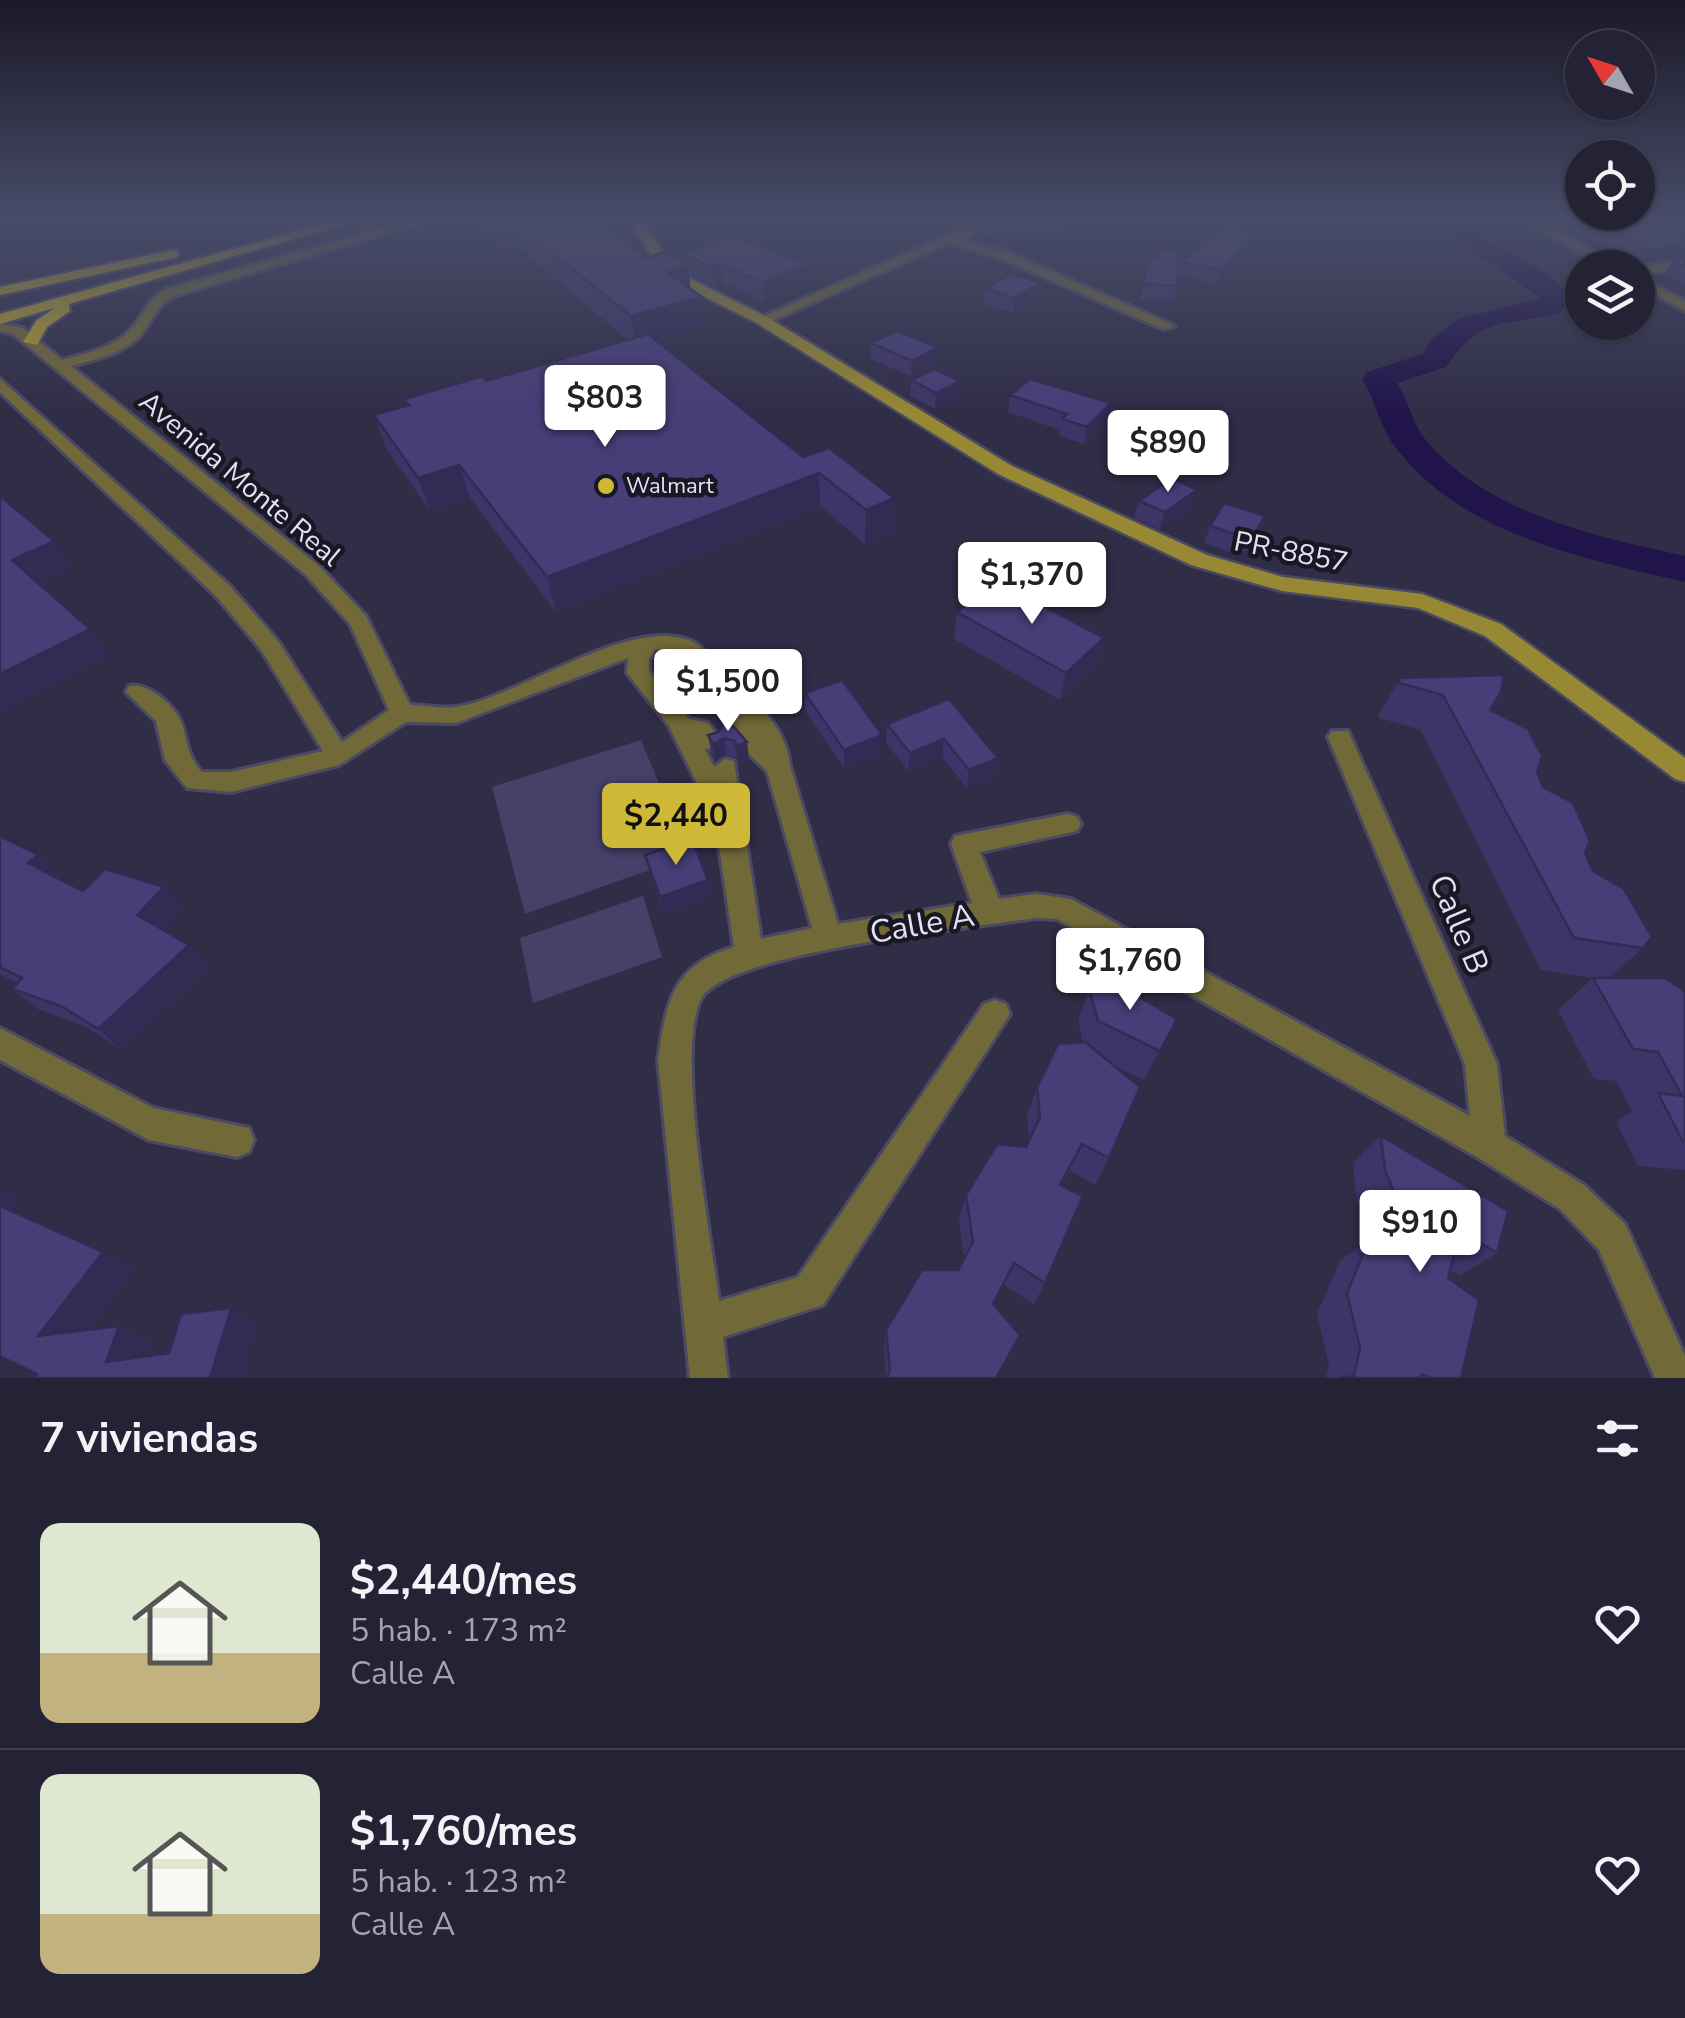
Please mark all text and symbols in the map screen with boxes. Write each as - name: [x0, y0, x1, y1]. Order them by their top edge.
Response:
- north arrow: [1565, 30, 1655, 120]
- map controls: [1565, 30, 1655, 340]
- button: locate: [1565, 140, 1655, 230]
- button: layers: [1565, 250, 1655, 340]
- pin: $803: [546, 365, 664, 450]
- text: $803: [567, 376, 643, 419]
- street label: Avenida Monte Real: [131, 383, 350, 575]
- pin: $890: [1109, 410, 1227, 495]
- text: $890: [1130, 421, 1206, 464]
- place label: Walmart: [626, 471, 714, 501]
- marker: Walmart: [595, 475, 617, 497]
- street label: PR-8857: [1231, 522, 1351, 582]
- pin: $1,370: [951, 542, 1113, 627]
- text: $1,370: [980, 553, 1084, 596]
- pin: $1,500: [647, 649, 809, 734]
- text: $1,500: [676, 660, 780, 703]
- pin: $2,440: [595, 783, 757, 868]
- text: $2,440: [624, 794, 728, 837]
- street label: Calle B: [1419, 868, 1499, 980]
- street label: Calle A: [866, 894, 978, 954]
- pin: $1,760: [1049, 928, 1211, 1013]
- text: $1,760: [1078, 939, 1182, 982]
- pin: $910: [1361, 1190, 1479, 1275]
- text: $910: [1382, 1201, 1458, 1244]
- text: 7 viviendas: [40, 1410, 258, 1467]
- icon: filters: [1590, 1411, 1645, 1466]
- text: $2,440/mes: [350, 1552, 577, 1609]
- icon: home: [120, 1563, 240, 1683]
- icon: heart: [1590, 1596, 1645, 1651]
- text: 5 hab. · 173 m²: [350, 1609, 567, 1652]
- text: Calle A: [350, 1652, 455, 1695]
- text: $1,760/mes: [350, 1803, 577, 1860]
- icon: home: [120, 1814, 240, 1934]
- icon: heart: [1590, 1847, 1645, 1902]
- text: 5 hab. · 123 m²: [350, 1860, 567, 1903]
- text: Calle A: [350, 1903, 455, 1946]

